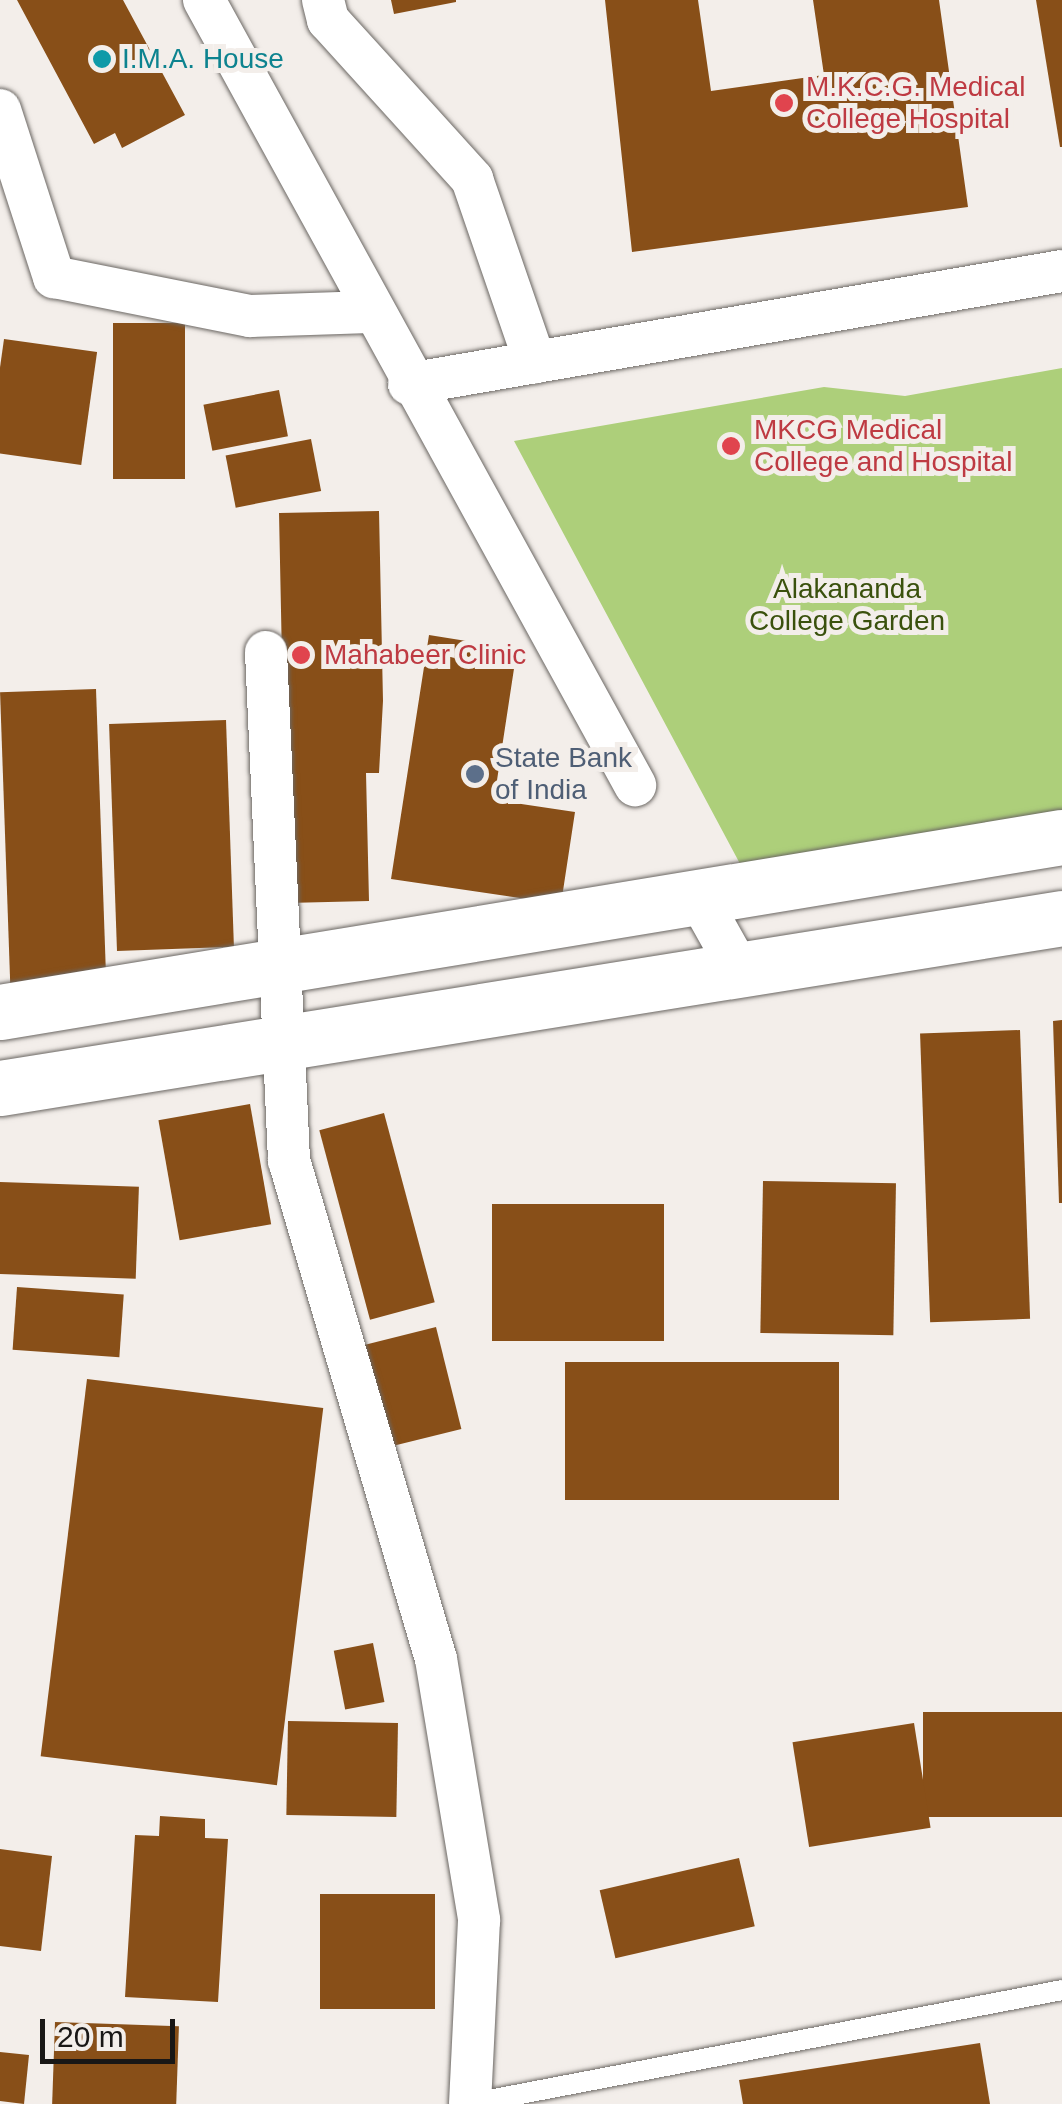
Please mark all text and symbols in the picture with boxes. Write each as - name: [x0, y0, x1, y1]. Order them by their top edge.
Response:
- place label: I.M.A. House: [122, 42, 284, 76]
- marker: I.M.A. House: [91, 48, 113, 70]
- place label: M.K.C.G. Medical College Hospital: [806, 70, 1025, 136]
- marker: M.K.C.G. Medical College Hospital: [771, 90, 797, 116]
- place label: MKCG Medical College and Hospital: [754, 413, 1012, 479]
- marker: MKCG Medical College and Hospital: [718, 433, 744, 459]
- park label: Alakananda College Garden: [749, 572, 945, 638]
- place label: Mahabeer Clinic: [324, 638, 526, 672]
- marker: Mahabeer Clinic: [288, 642, 314, 668]
- place label: State Bank of India: [495, 741, 632, 807]
- marker: State Bank of India: [464, 763, 486, 785]
- scale bar: [45, 1999, 180, 2061]
- text: 20 m: [57, 2020, 124, 2053]

